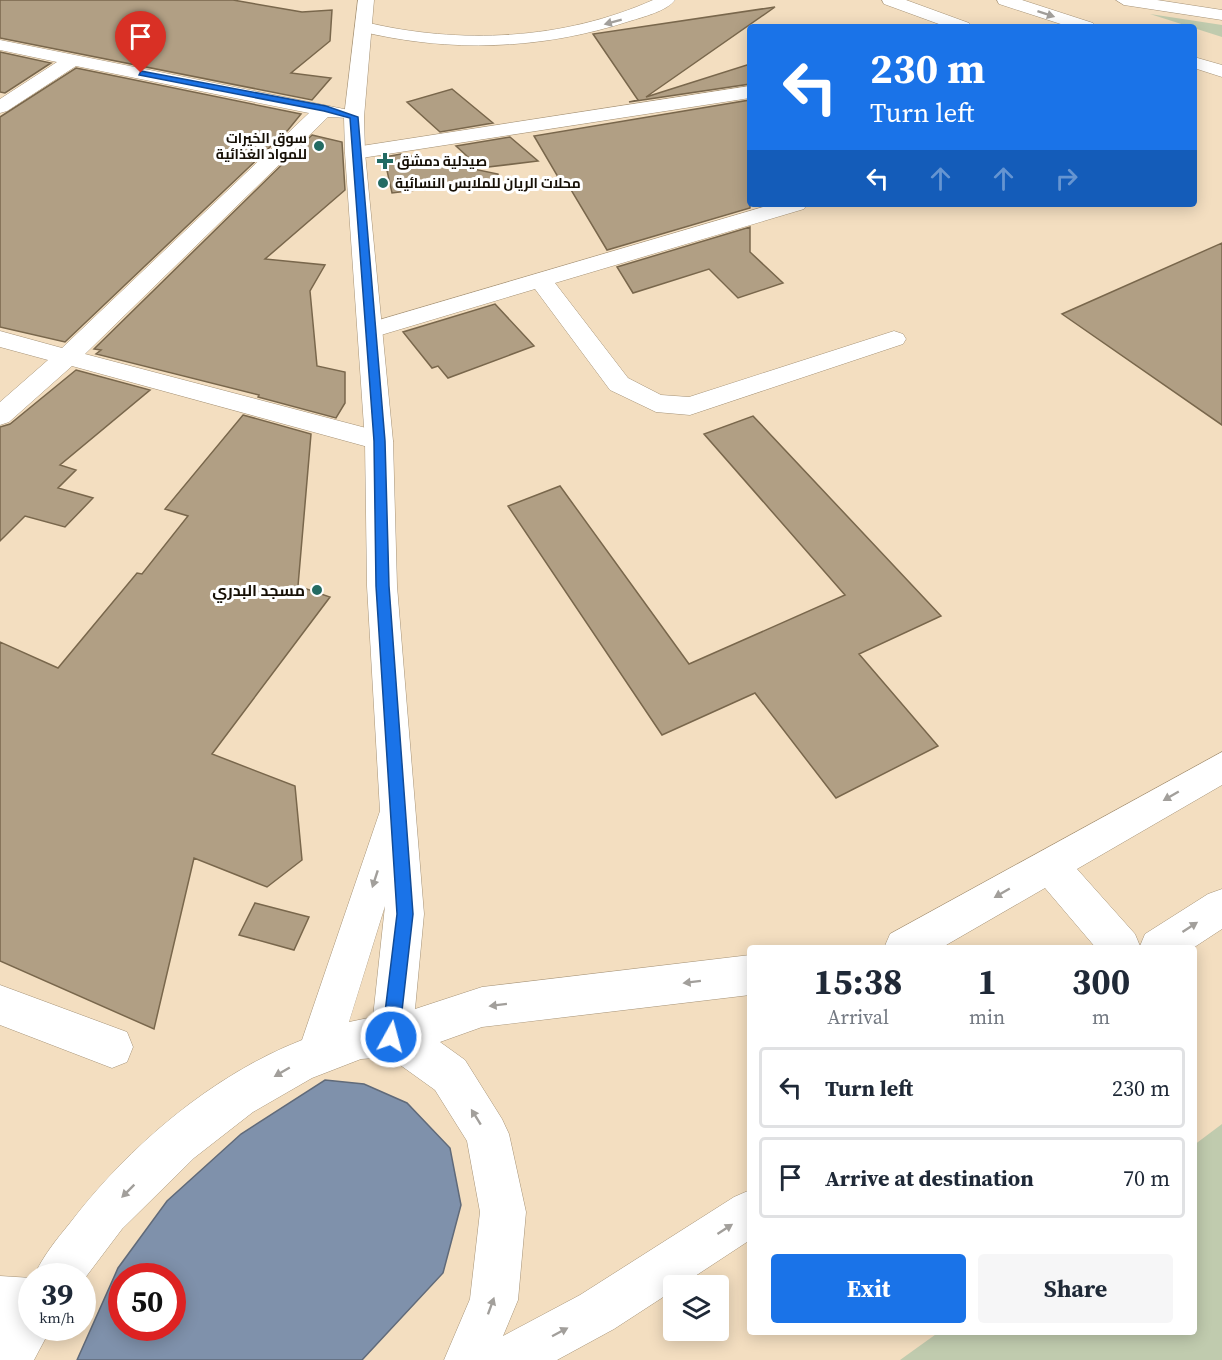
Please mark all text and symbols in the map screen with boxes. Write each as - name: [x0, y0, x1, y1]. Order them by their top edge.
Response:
- one-way arrow: [1037, 9, 1055, 19]
- pin: [115, 11, 166, 73]
- one-way arrow: [604, 18, 622, 27]
- icon: arrive: [124, 20, 157, 53]
- text: 230 m: [870, 39, 985, 97]
- icon: left: [771, 48, 849, 126]
- text: Turn left: [870, 94, 974, 131]
- place label: سوق الخيرات للمواد الغذائية: [216, 128, 307, 164]
- marker: سوق الخيرات للمواد الغذائية: [312, 139, 326, 153]
- place label: صيدلية دمشق: [397, 151, 487, 171]
- marker: صيدلية دمشق: [378, 154, 392, 168]
- icon: left: [861, 162, 894, 195]
- icon: ahead: [924, 162, 957, 195]
- icon: ahead: [987, 162, 1020, 195]
- icon: right: [1050, 162, 1083, 195]
- place label: محلات الريان للملابس النسائية: [395, 173, 581, 193]
- marker: محلات الريان للملابس النسائية: [376, 176, 390, 190]
- place label: مسجد البدري: [212, 579, 305, 603]
- marker: مسجد البدري: [310, 583, 324, 597]
- one-way arrow: [1163, 791, 1179, 802]
- one-way arrow: [370, 870, 379, 888]
- one-way arrow: [993, 888, 1010, 898]
- one-way arrow: [1182, 922, 1199, 933]
- text: 15:38: [814, 957, 902, 1006]
- text: 1: [977, 957, 997, 1006]
- text: 300: [1072, 957, 1130, 1006]
- one-way arrow: [682, 977, 701, 987]
- one-way arrow: [489, 1000, 508, 1010]
- text: Arrival: [827, 1003, 889, 1031]
- text: min: [969, 1003, 1005, 1031]
- text: m: [1092, 1003, 1110, 1031]
- position arrow: [359, 1005, 423, 1069]
- one-way arrow: [273, 1067, 290, 1077]
- icon: left: [774, 1071, 807, 1104]
- text: Turn left: [825, 1073, 913, 1103]
- text: 230 m: [1112, 1073, 1170, 1103]
- one-way arrow: [470, 1109, 481, 1125]
- icon: arrive: [774, 1161, 807, 1194]
- text: Arrive at destination: [825, 1163, 1034, 1193]
- text: 70 m: [1123, 1163, 1170, 1193]
- one-way arrow: [121, 1184, 136, 1198]
- one-way arrow: [717, 1224, 733, 1235]
- button: Exit: [771, 1254, 966, 1323]
- button: Share: [978, 1254, 1173, 1323]
- speed limit sign: 50: [108, 1263, 186, 1341]
- text: 39: [41, 1274, 73, 1315]
- map controls: [663, 1275, 729, 1341]
- button: layers: [663, 1275, 729, 1341]
- one-way arrow: [486, 1297, 496, 1315]
- text: km/h: [39, 1307, 75, 1328]
- one-way arrow: [551, 1327, 568, 1337]

